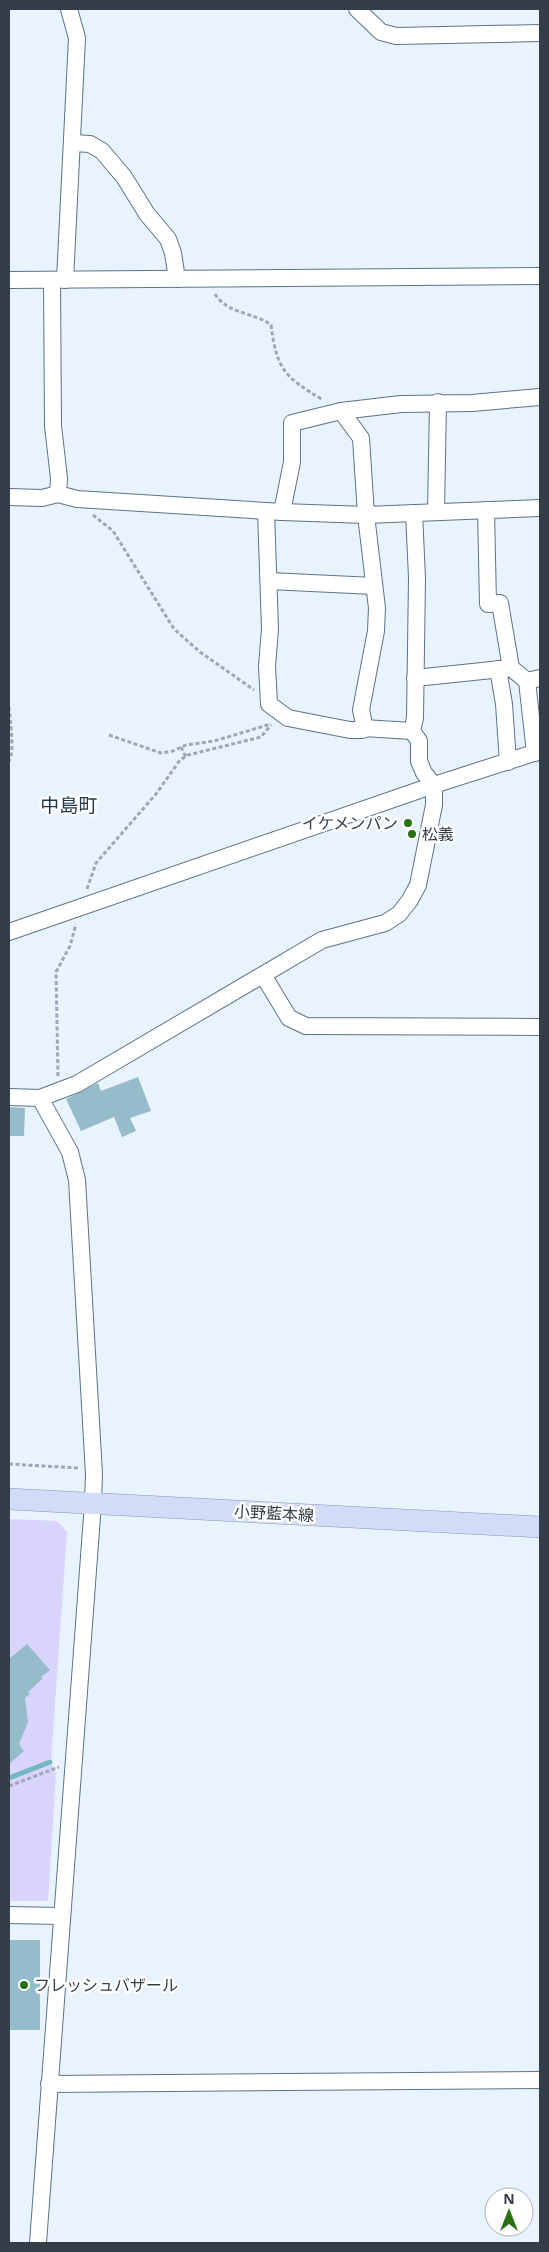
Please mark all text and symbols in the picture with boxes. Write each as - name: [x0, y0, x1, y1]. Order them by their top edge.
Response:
- district label: 中島町: [40, 792, 98, 818]
- place label: イケメンパン: [302, 812, 398, 834]
- marker: イケメンパン: [402, 817, 414, 829]
- place label: 松義: [422, 823, 454, 845]
- marker: 松義: [406, 828, 418, 840]
- street label: 小野藍本線: [233, 1500, 315, 1526]
- place label: フレッシュバザール: [34, 1974, 178, 1996]
- marker: フレッシュバザール: [18, 1979, 30, 1991]
- north arrow: [484, 2187, 534, 2237]
- text: N: [503, 2189, 515, 2208]

